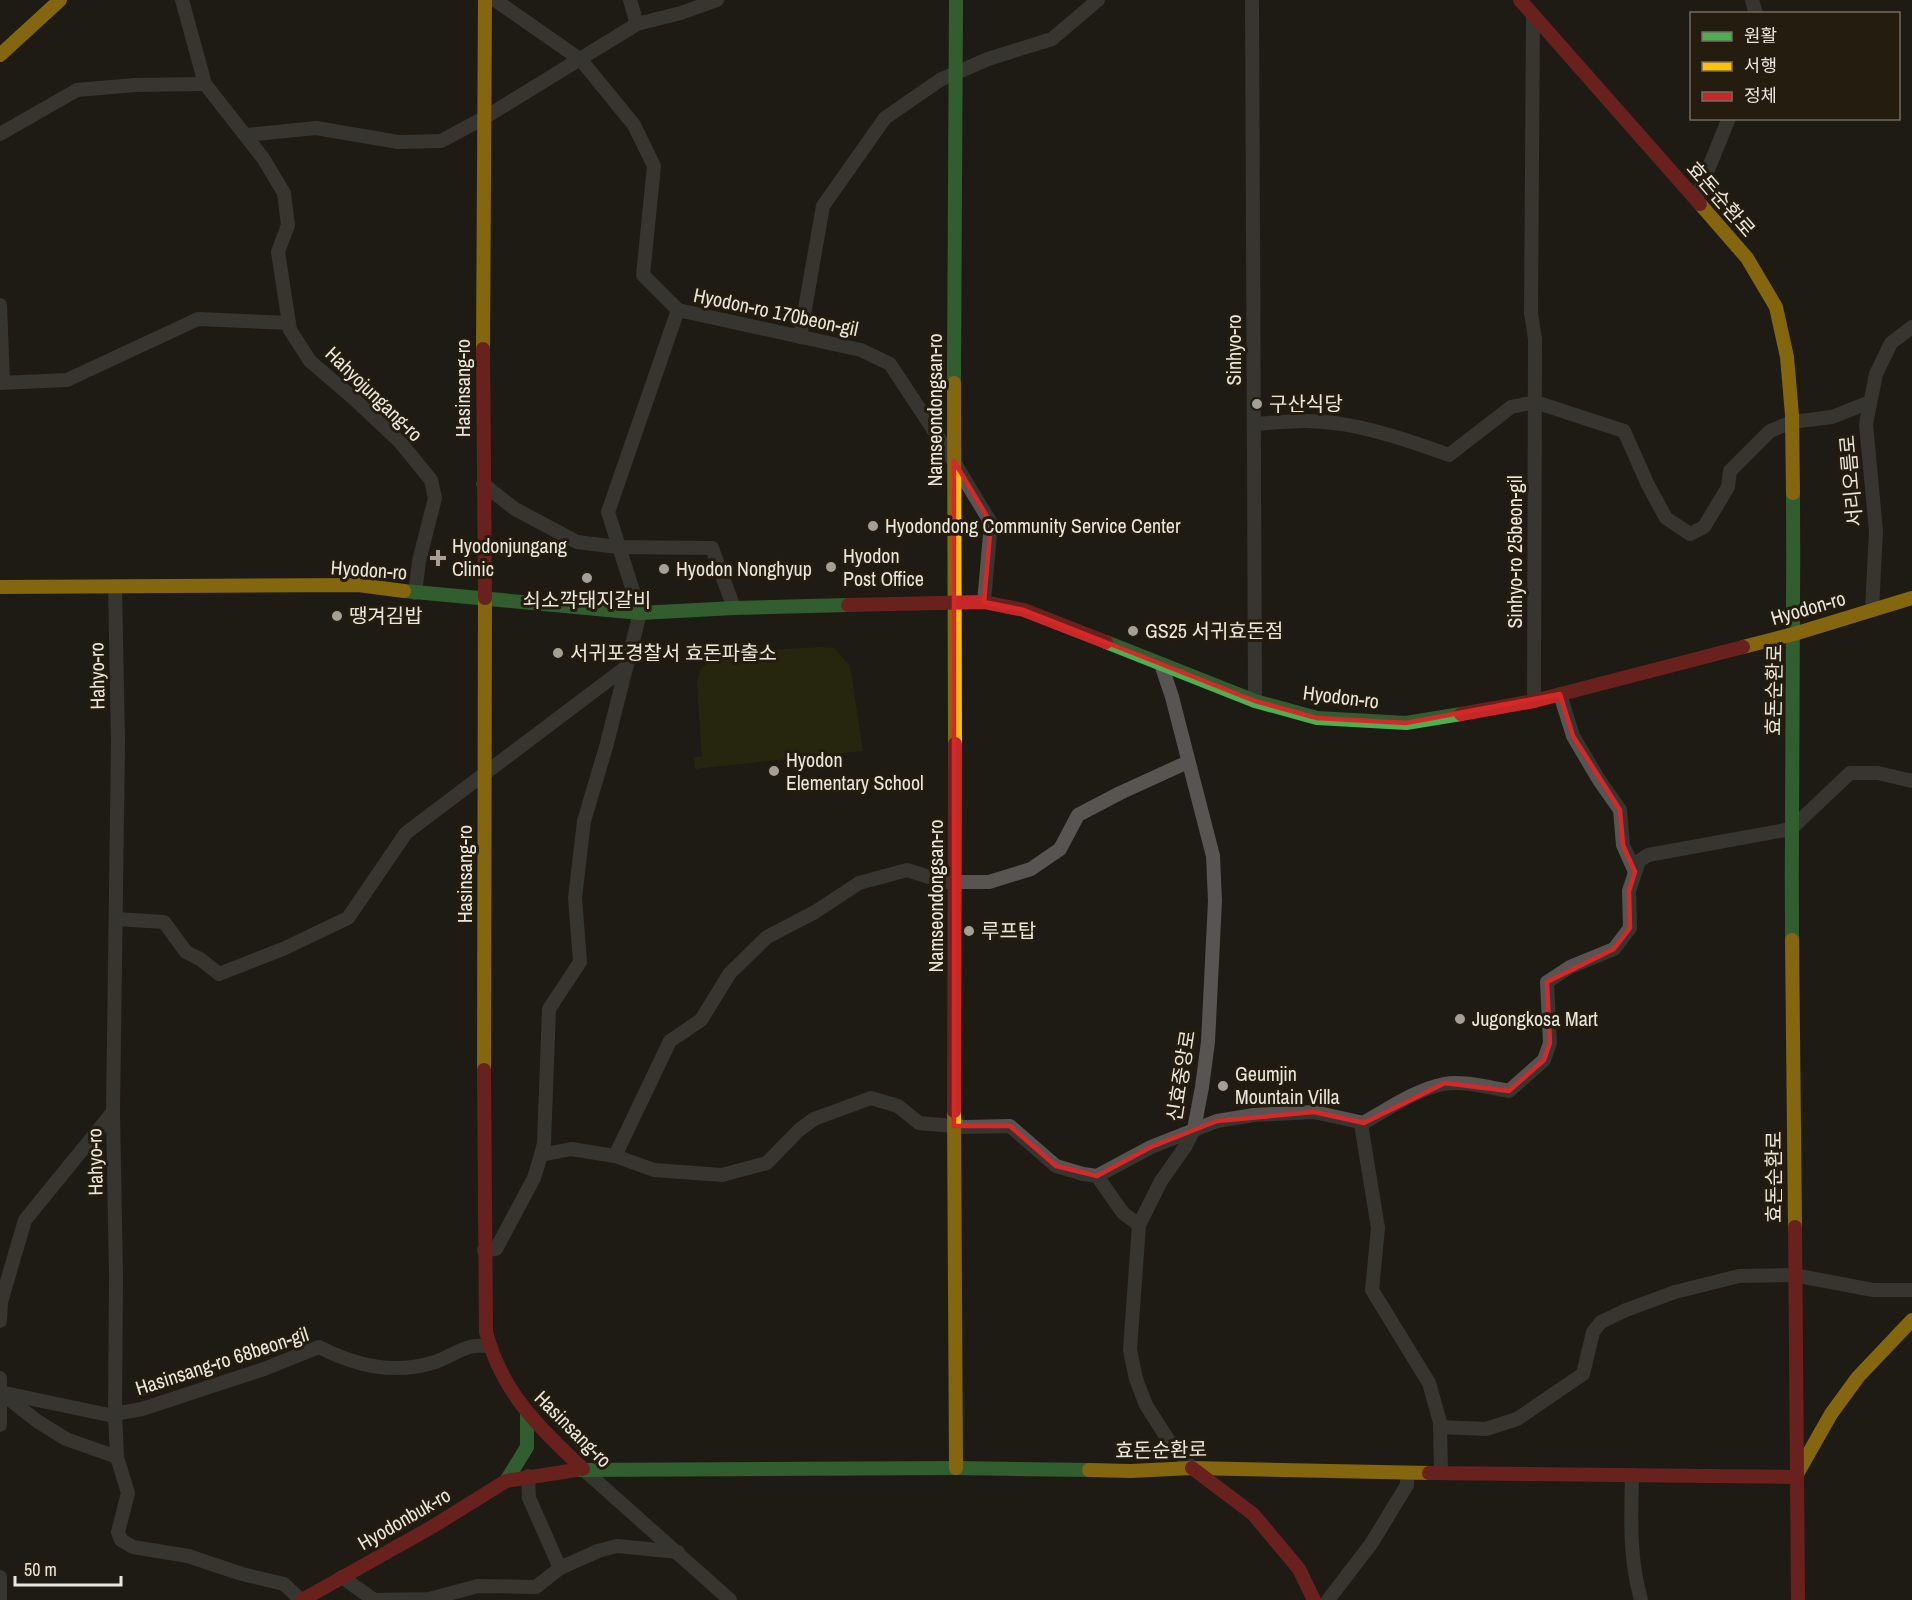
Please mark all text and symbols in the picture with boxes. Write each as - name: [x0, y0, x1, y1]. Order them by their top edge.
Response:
- legend: [1690, 12, 1900, 120]
- text: 원활: [1744, 23, 1777, 48]
- text: 서행: [1744, 53, 1777, 78]
- text: 정체: [1744, 83, 1777, 108]
- street label: 효돈순환로: [1681, 155, 1762, 242]
- street label: Hyodon-ro 170beon-gil: [691, 281, 861, 342]
- street label: Sinhyo-ro: [1220, 314, 1247, 386]
- street label: Namseondongsan-ro: [921, 333, 948, 487]
- street label: Hasinsang-ro: [449, 339, 476, 437]
- street label: Hahyojungang-ro: [320, 340, 429, 447]
- place label: 구산식당: [1269, 390, 1343, 417]
- marker: 구산식당: [1250, 397, 1264, 411]
- street label: 서리오름로: [1833, 434, 1868, 528]
- street label: Sinhyo-ro 25beon-gil: [1501, 475, 1528, 629]
- place label: Hyodondong Community Service Center: [885, 512, 1181, 539]
- marker: Hyodondong Community Service Center: [866, 519, 880, 533]
- place label: Hyodonjungang Clinic: [452, 532, 567, 582]
- place label: Hyodon Post Office: [843, 542, 924, 592]
- marker: Hyodonjungang Clinic: [429, 549, 447, 567]
- street label: Hyodon-ro: [330, 553, 408, 586]
- place label: Hyodon Nonghyup: [676, 555, 812, 582]
- marker: Hyodon Post Office: [824, 560, 838, 574]
- marker: Hyodon Nonghyup: [657, 562, 671, 576]
- marker: 쇠소깍돼지갈비: [580, 571, 594, 585]
- street label: Hyodon-ro: [1767, 584, 1848, 631]
- place label: 쇠소깍돼지갈비: [523, 586, 651, 613]
- place label: 땡겨김밥: [349, 602, 423, 629]
- marker: 땡겨김밥: [330, 609, 344, 623]
- place label: GS25 서귀효돈점: [1145, 617, 1284, 644]
- marker: GS25 서귀효돈점: [1126, 624, 1140, 638]
- place label: 서귀포경찰서 효돈파출소: [570, 639, 777, 666]
- street label: Hahyo-ro: [82, 642, 111, 710]
- street label: 효돈순환로: [1759, 644, 1788, 736]
- marker: 서귀포경찰서 효돈파출소: [551, 646, 565, 660]
- street label: Hyodon-ro: [1301, 678, 1381, 715]
- place label: Hyodon Elementary School: [786, 746, 924, 796]
- marker: Hyodon Elementary School: [767, 764, 781, 778]
- street label: Namseondongsan-ro: [922, 819, 949, 973]
- street label: Hasinsang-ro: [451, 825, 478, 923]
- place label: 루프탑: [981, 917, 1036, 944]
- marker: 루프탑: [962, 924, 976, 938]
- place label: Jugongkosa Mart: [1472, 1005, 1598, 1032]
- marker: Jugongkosa Mart: [1453, 1012, 1467, 1026]
- street label: 신효중앙로: [1160, 1028, 1201, 1123]
- place label: Geumjin Mountain Villa: [1235, 1060, 1340, 1110]
- marker: Geumjin Mountain Villa: [1216, 1079, 1230, 1093]
- street label: Hahyo-ro: [80, 1128, 109, 1196]
- street label: 효돈순환로: [1760, 1131, 1787, 1223]
- street label: Hasinsang-ro 68beon-gil: [132, 1320, 312, 1401]
- street label: Hasinsang-ro: [529, 1384, 618, 1473]
- street label: 효돈순환로: [1115, 1435, 1207, 1464]
- street label: Hyodonbuk-ro: [352, 1481, 455, 1556]
- scale bar: [15, 1549, 122, 1587]
- text: 50 m: [24, 1557, 57, 1582]

